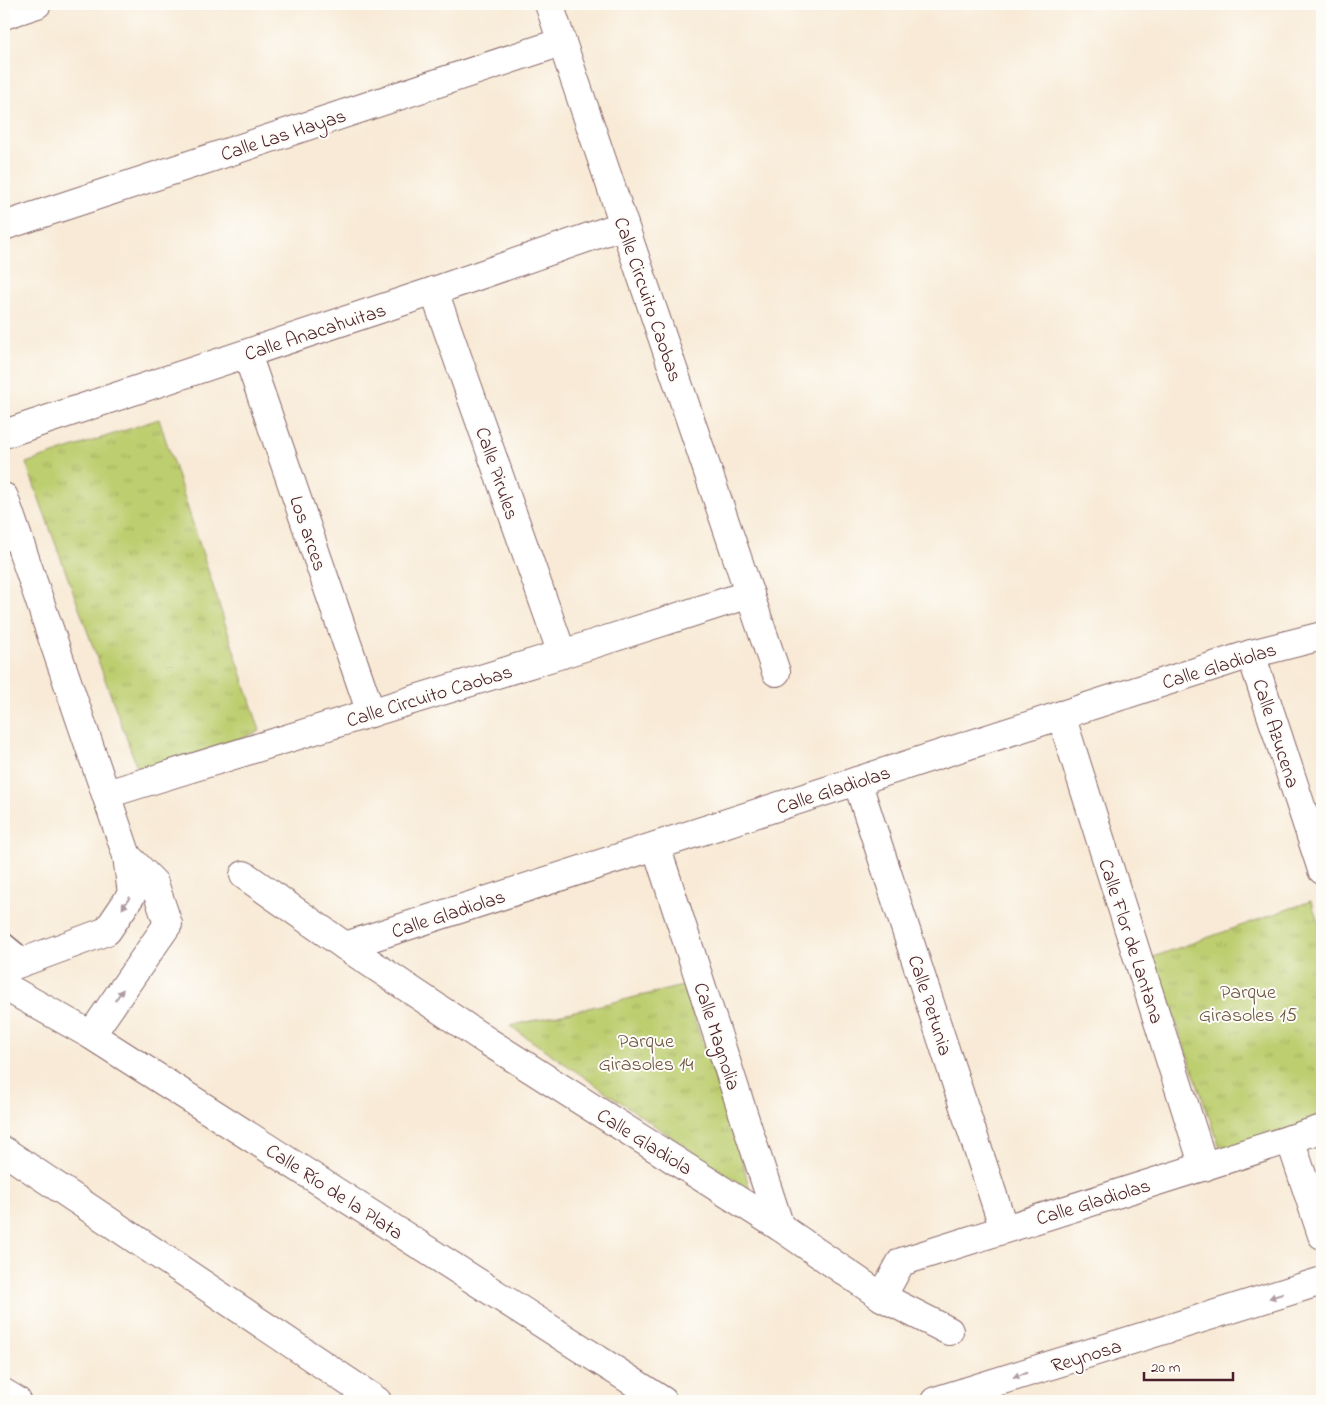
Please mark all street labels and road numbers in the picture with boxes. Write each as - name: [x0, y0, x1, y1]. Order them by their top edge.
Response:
- street label: Calle Las Hayas: [217, 102, 350, 170]
- street label: Calle Circuito Caobas: [605, 214, 688, 386]
- street label: Calle Anacahuitas: [241, 297, 390, 370]
- street label: Calle Pirules: [466, 423, 525, 524]
- street label: Los arces: [280, 492, 333, 575]
- street label: Calle Gladiolas: [1159, 636, 1280, 699]
- street label: Calle Circuito Caobas: [343, 658, 516, 736]
- street label: Calle Azucena: [1243, 676, 1306, 792]
- street label: Calle Gladiolas: [773, 759, 894, 823]
- street label: Calle Flor de Lantana: [1089, 856, 1170, 1028]
- street label: Calle Gladiolas: [388, 883, 509, 947]
- street label: Calle Petunia: [899, 952, 959, 1060]
- street label: Calle Magnolia: [684, 979, 747, 1095]
- street label: Calle Gladiola: [590, 1102, 697, 1184]
- street label: Calle Río de la Plata: [259, 1138, 408, 1249]
- street label: Calle Gladiolas: [1033, 1172, 1154, 1235]
- street label: Reynosa: [1048, 1333, 1126, 1382]

